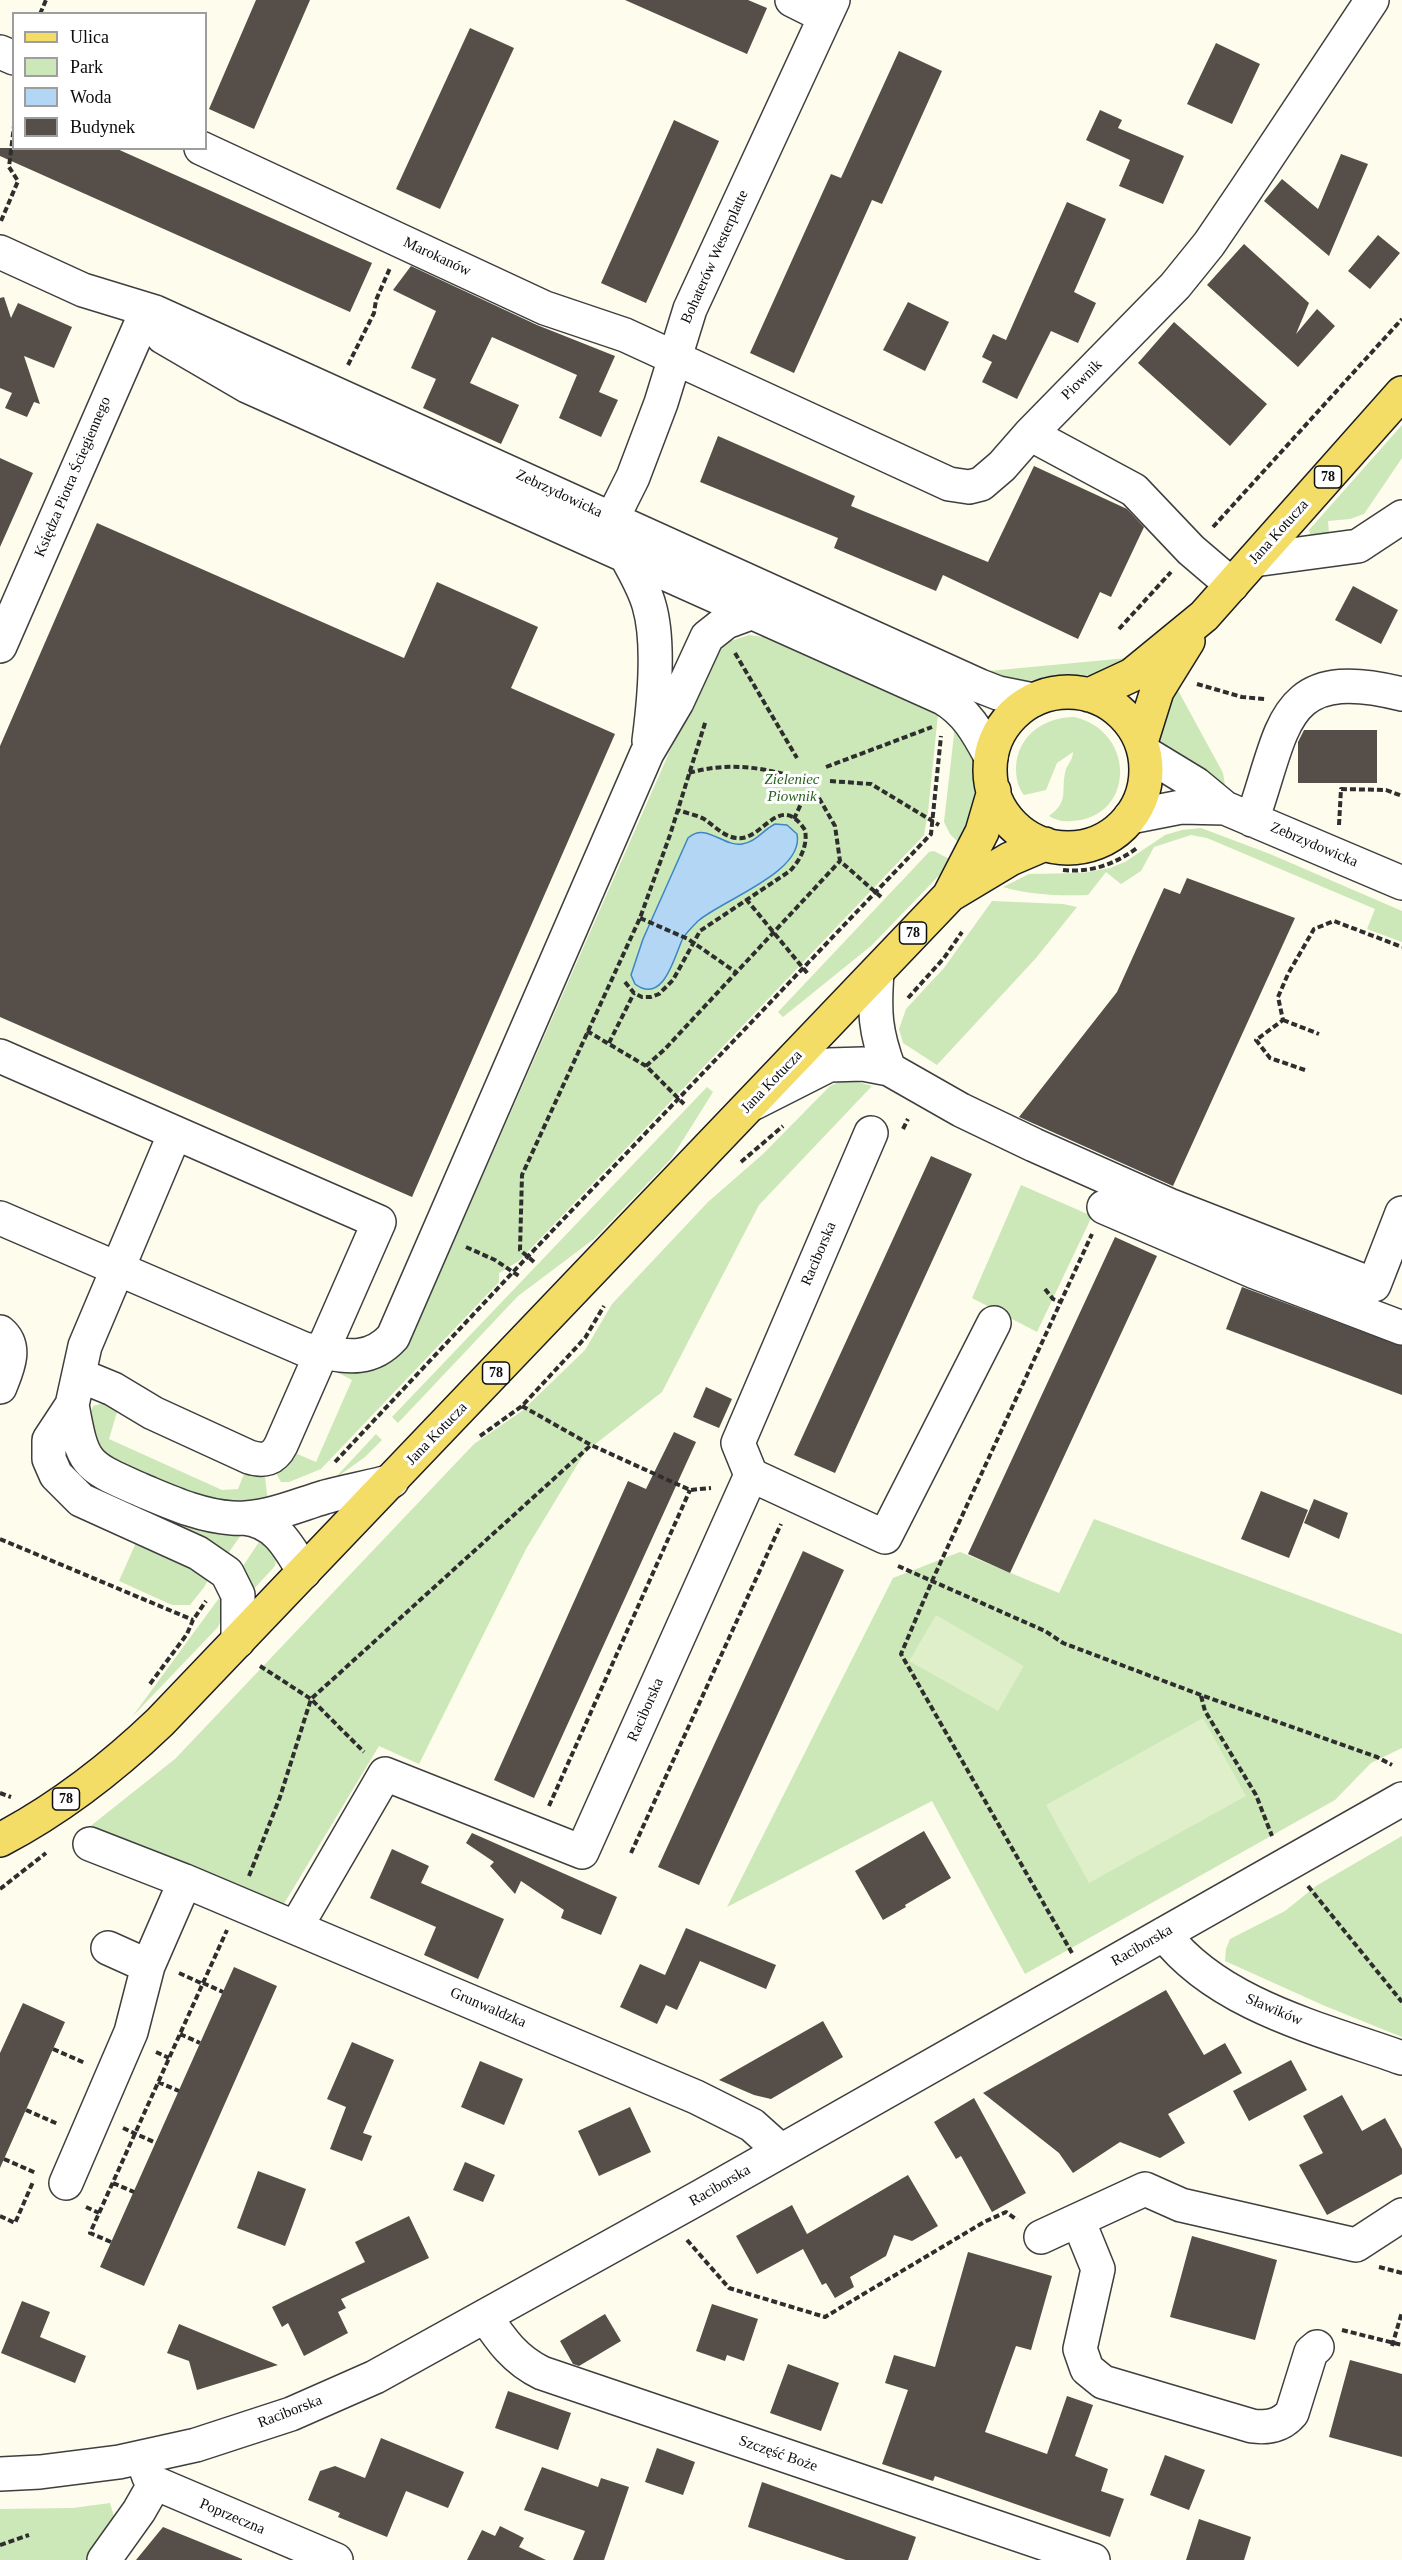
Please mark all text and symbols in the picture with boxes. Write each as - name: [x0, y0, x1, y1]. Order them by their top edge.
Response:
- legend: [12, 12, 207, 150]
- text: Ulica: [70, 27, 109, 47]
- text: Park: [70, 57, 103, 77]
- text: Woda: [70, 87, 112, 107]
- text: Budynek: [70, 117, 135, 137]
- street label: Bohaterów Westerplatte: [677, 187, 753, 327]
- street label: Marokanów: [400, 234, 474, 280]
- street label: Piownik: [1058, 356, 1106, 404]
- street label: Księdza Piotra Ściegiennego: [31, 394, 115, 560]
- street label: Zebrzydowicka: [513, 466, 605, 522]
- road number: 78: [1314, 466, 1342, 488]
- street label: Jana Kotucza: [1245, 496, 1313, 568]
- park label: Zieleniec Piownik: [765, 771, 819, 806]
- street label: Zebrzydowicka: [1268, 818, 1360, 872]
- road number: 78: [900, 922, 926, 944]
- street label: Jana Kotucza: [738, 1047, 806, 1117]
- street label: Raciborska: [798, 1219, 840, 1289]
- road number: 78: [482, 1362, 510, 1384]
- street label: Jana Kotucza: [403, 1399, 471, 1469]
- street label: Raciborska: [624, 1676, 668, 1744]
- road number: 78: [52, 1788, 80, 1810]
- street label: Raciborska: [1108, 1921, 1176, 1971]
- street label: Grunwaldzka: [447, 1984, 529, 2032]
- street label: Sławików: [1243, 1990, 1305, 2030]
- street label: Raciborska: [686, 2161, 754, 2211]
- street label: Raciborska: [255, 2392, 325, 2432]
- street label: Szczęść Boże: [736, 2432, 820, 2476]
- street label: Poprzeczna: [197, 2495, 267, 2539]

